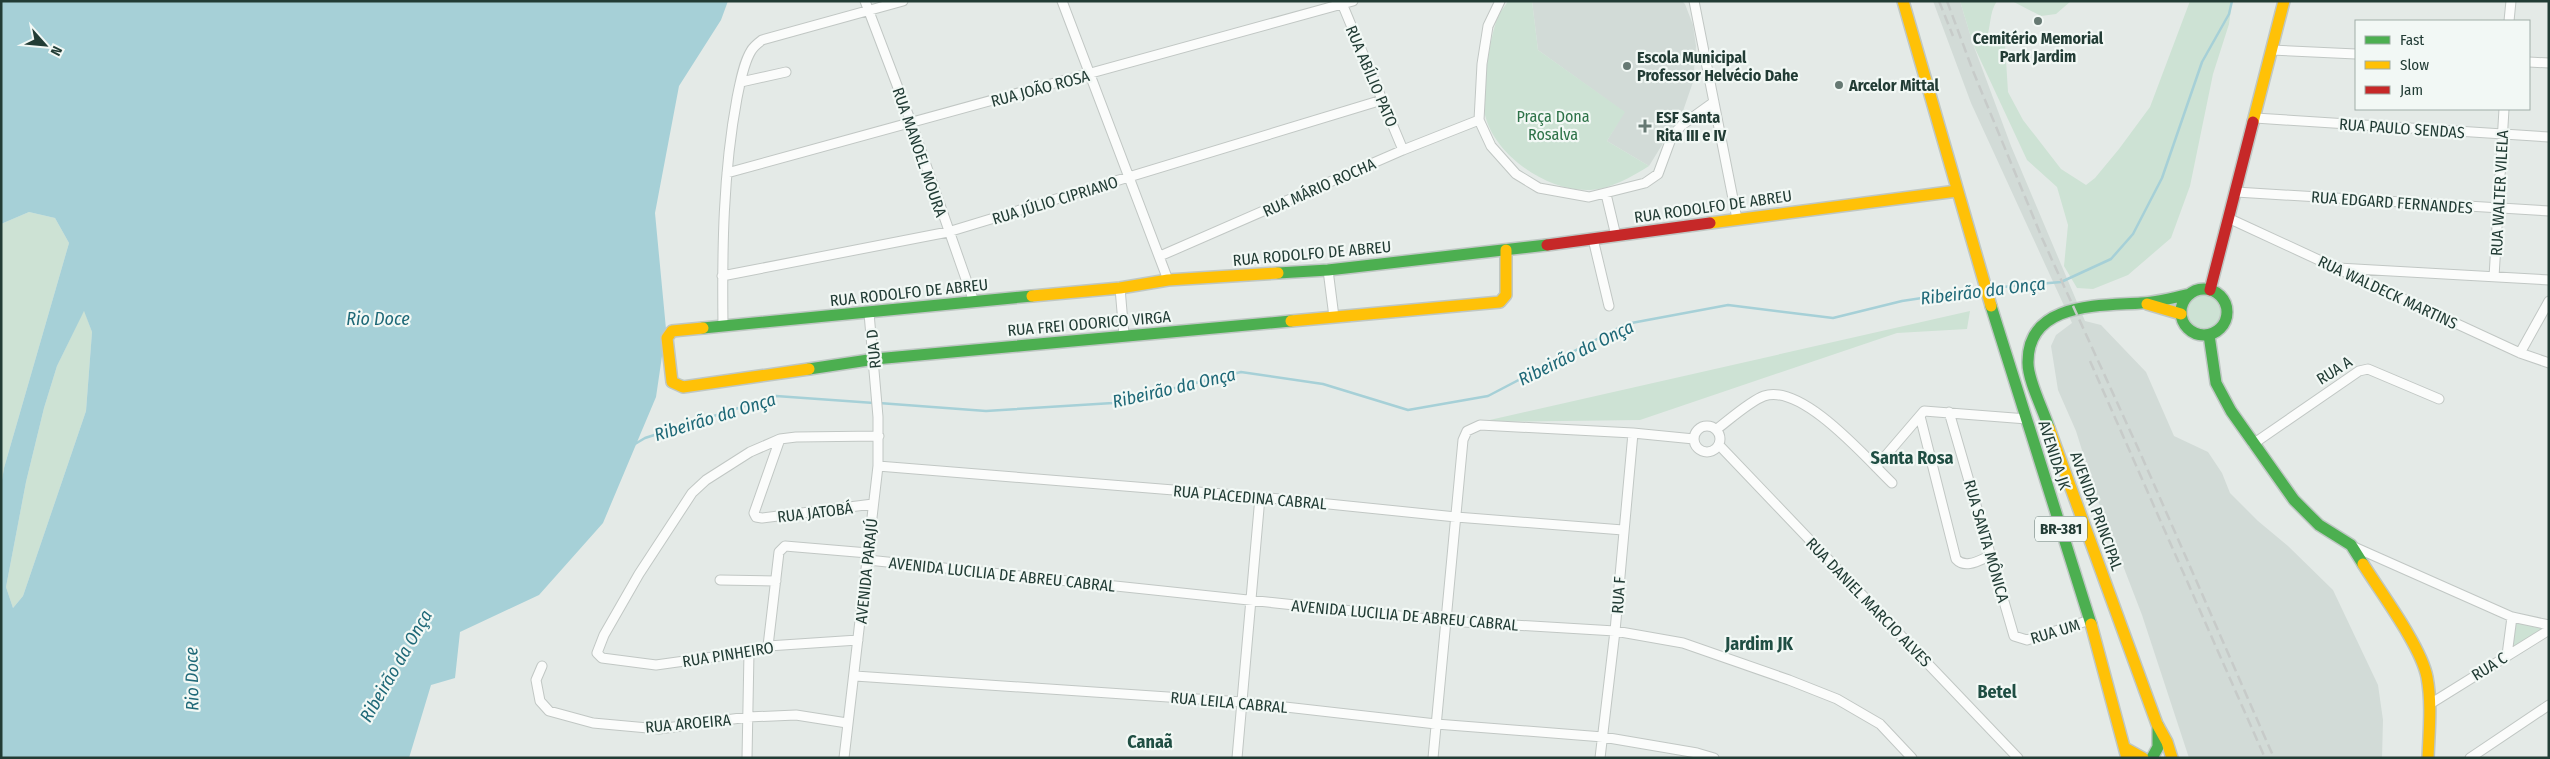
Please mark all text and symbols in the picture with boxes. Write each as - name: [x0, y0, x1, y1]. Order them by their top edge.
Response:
- marker: Cemitério Memorial Park Jardim: [2032, 15, 2044, 27]
- north arrow: [20, 20, 70, 70]
- legend: [2355, 20, 2530, 110]
- street label: RUA ABÍLIO PATO: [1342, 23, 1401, 130]
- place label: Cemitério Memorial Park Jardim: [1973, 29, 2104, 66]
- text: Fast: [2400, 31, 2424, 49]
- text: N: [47, 43, 66, 58]
- place label: Escola Municipal Professor Helvécio Dahe: [1637, 48, 1798, 85]
- text: Slow: [2400, 56, 2429, 74]
- marker: Escola Municipal Professor Helvécio Dahe: [1621, 60, 1633, 72]
- street label: RUA JOÃO ROSA: [989, 66, 1092, 111]
- place label: Arcelor Mittal: [1848, 76, 1939, 95]
- marker: Arcelor Mittal: [1833, 79, 1845, 91]
- text: Jam: [2400, 81, 2423, 99]
- street label: RUA MANOEL MOURA: [888, 85, 951, 220]
- park label: Praça Dona Rosalva: [1516, 107, 1590, 144]
- place label: ESF Santa Rita III e IV: [1656, 108, 1727, 145]
- street label: RUA PAULO SENDAS: [2338, 115, 2465, 142]
- marker: ESF Santa Rita III e IV: [1638, 119, 1652, 133]
- street label: RUA WALTER VILELA: [2487, 129, 2512, 256]
- street label: RUA MÁRIO ROCHA: [1260, 154, 1379, 221]
- street label: RUA JÚLIO CIPRIANO: [990, 172, 1120, 229]
- street label: RUA RODOLFO DE ABREU: [1633, 186, 1793, 227]
- street label: RUA EDGARD FERNANDES: [2311, 187, 2473, 218]
- street label: RUA RODOLFO DE ABREU: [1232, 237, 1392, 270]
- street label: RUA WALDECK MARTINS: [2315, 252, 2461, 333]
- water label: Ribeirão da Onça: [1919, 272, 2047, 310]
- street label: RUA RODOLFO DE ABREU: [829, 275, 989, 310]
- street label: RUA FREI ODORICO VIRGA: [1007, 307, 1172, 340]
- water label: Rio Doce: [346, 308, 410, 330]
- water label: Ribeirão da Onça: [1515, 316, 1637, 390]
- street label: RUA D: [862, 328, 885, 369]
- street label: RUA A: [2313, 352, 2356, 389]
- water label: Ribeirão da Onça: [1110, 363, 1238, 413]
- water label: Ribeirão da Onça: [652, 388, 778, 446]
- street label: AVENIDA JK: [2034, 418, 2075, 493]
- district label: Santa Rosa: [1871, 447, 1953, 469]
- street label: AVENIDA PRINCIPAL: [2066, 449, 2127, 573]
- street label: RUA SANTA MÔNICA: [1960, 477, 2014, 605]
- street label: RUA PLACEDINA CABRAL: [1172, 481, 1328, 514]
- street label: RUA JATOBÁ: [776, 498, 855, 527]
- road number: BR-381: [2035, 516, 2087, 542]
- street label: AVENIDA PARAJÚ: [852, 517, 881, 625]
- street label: RUA DANIEL MARCIO ALVES: [1802, 534, 1935, 671]
- street label: AVENIDA LUCILIA DE ABREU CABRAL: [888, 553, 1116, 596]
- street label: RUA F: [1608, 576, 1629, 614]
- street label: AVENIDA LUCILIA DE ABREU CABRAL: [1291, 596, 1519, 635]
- water label: Ribeirão da Onça: [355, 606, 437, 726]
- street label: RUA UM: [2028, 615, 2082, 648]
- district label: Jardim JK: [1724, 633, 1793, 655]
- street label: RUA PINHEIRO: [681, 638, 775, 671]
- water label: Rio Doce: [180, 646, 204, 711]
- street label: RUA C: [2468, 648, 2510, 685]
- district label: Betel: [1977, 681, 2017, 703]
- street label: RUA LEILA CABRAL: [1170, 688, 1288, 717]
- street label: RUA AROEIRA: [644, 710, 732, 737]
- district label: Canaã: [1127, 731, 1173, 753]

